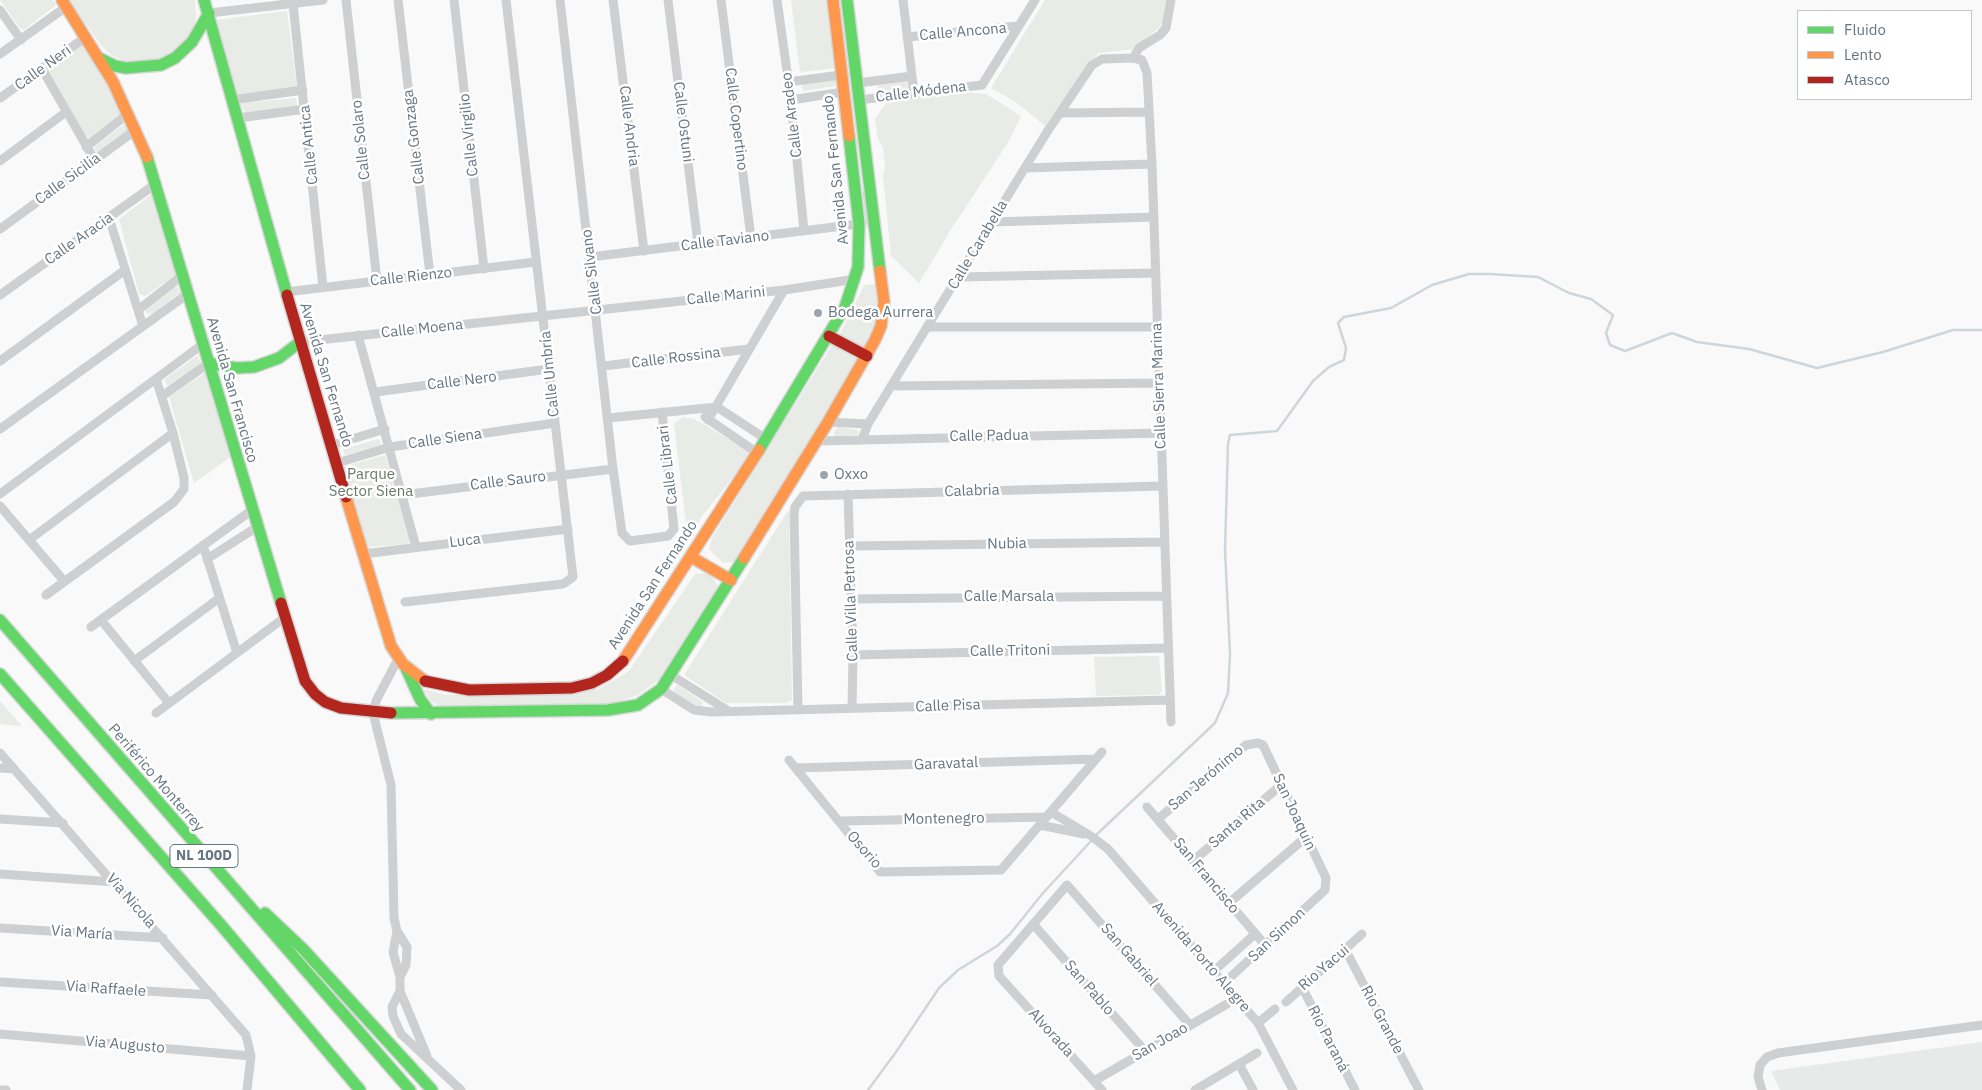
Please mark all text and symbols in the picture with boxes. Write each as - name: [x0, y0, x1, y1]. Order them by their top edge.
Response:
- legend: [1797, 10, 1972, 100]
- street label: Calle Ancona: [919, 19, 1007, 45]
- text: Fluido: [1844, 20, 1886, 39]
- street label: Calle Neri: [11, 42, 75, 94]
- text: Lento: [1844, 45, 1882, 64]
- street label: Calle Copertino: [721, 67, 751, 171]
- text: Atasco: [1844, 70, 1890, 89]
- street label: Calle Aradeo: [778, 71, 806, 159]
- street label: Calle Módena: [875, 78, 967, 106]
- street label: Calle Ostuni: [669, 81, 697, 163]
- street label: Calle Andria: [615, 85, 643, 167]
- street label: Calle Gonzaga: [399, 89, 429, 185]
- street label: Calle Virgilio: [456, 93, 482, 177]
- street label: Avenida San Fernando: [819, 94, 853, 246]
- street label: Calle Solaro: [348, 99, 374, 181]
- street label: Calle Antica: [296, 104, 322, 186]
- street label: Calle Sicilia: [32, 149, 104, 209]
- street label: Calle Carabella: [944, 197, 1012, 293]
- street label: Calle Aracia: [41, 209, 117, 269]
- street label: Calle Taviano: [680, 227, 770, 255]
- street label: Calle Silvano: [578, 228, 606, 316]
- street label: Calle Rienzo: [369, 264, 453, 290]
- street label: Calle Marini: [686, 283, 766, 309]
- street label: Avenida San Fernando: [295, 301, 357, 449]
- place label: Bodega Aurrera: [828, 304, 933, 322]
- marker: Bodega Aurrera: [812, 307, 824, 319]
- street label: Avenida San Francisco: [203, 315, 261, 465]
- street label: Calle Moena: [380, 316, 464, 342]
- street label: Calle Sierra Marina: [1148, 323, 1170, 449]
- street label: Calle Umbría: [537, 330, 563, 418]
- street label: Calle Rossina: [630, 344, 722, 372]
- street label: Calle Nero: [426, 368, 498, 394]
- street label: Calle Librari: [654, 424, 682, 506]
- street label: Calle Siena: [407, 425, 483, 453]
- street label: Calle Padua: [949, 426, 1029, 446]
- park label: Parque Sector Siena: [329, 466, 413, 501]
- place label: Oxxo: [834, 466, 868, 484]
- street label: Calle Sauro: [469, 467, 547, 495]
- marker: Oxxo: [818, 469, 830, 481]
- street label: Calabria: [944, 481, 1000, 501]
- street label: Avenida San Fernando: [605, 517, 701, 653]
- street label: Luca: [448, 530, 482, 552]
- street label: Nubia: [987, 535, 1027, 553]
- street label: Calle Villa Petrosa: [840, 540, 862, 662]
- street label: Calle Marsala: [964, 588, 1054, 606]
- street label: Calle Tritoni: [970, 641, 1050, 661]
- street label: Calle Pisa: [915, 696, 981, 716]
- street label: Periférico Monterrey: [104, 720, 208, 836]
- street label: San Jerónimo: [1165, 741, 1247, 815]
- street label: Garavatal: [914, 754, 978, 774]
- street label: San Joaquin: [1268, 771, 1320, 853]
- street label: Santa Rita: [1205, 794, 1269, 852]
- street label: Montenegro: [903, 809, 985, 829]
- street label: Osorio: [843, 827, 885, 873]
- street label: San Francisco: [1169, 834, 1243, 918]
- road number: NL 100D: [170, 844, 238, 868]
- street label: Via Nicola: [102, 870, 160, 932]
- street label: Avenida Porto Alegre: [1148, 898, 1254, 1016]
- street label: San Simon: [1245, 904, 1309, 966]
- street label: San Gabriel: [1097, 920, 1161, 990]
- street label: Via María: [51, 922, 113, 944]
- street label: Rio Yacui: [1295, 941, 1353, 995]
- street label: San Pablo: [1060, 957, 1118, 1019]
- street label: Via Raffaele: [65, 977, 147, 1001]
- street label: Rio Grande: [1357, 983, 1407, 1057]
- street label: Rio Paraná: [1304, 1003, 1352, 1075]
- street label: Alvorada: [1024, 1005, 1078, 1061]
- street label: San Joao: [1129, 1019, 1191, 1065]
- street label: Via Augusto: [84, 1033, 166, 1057]

